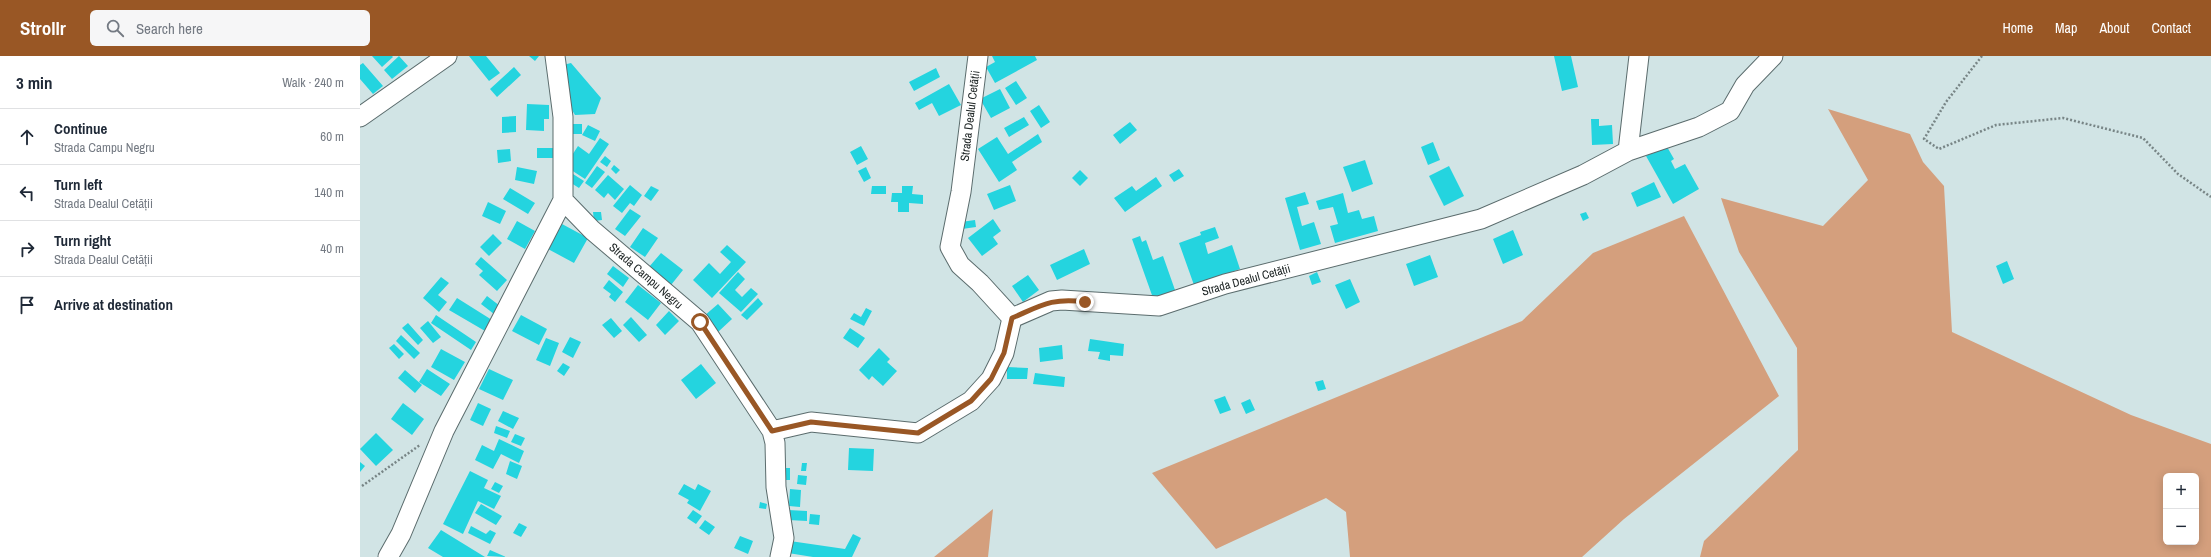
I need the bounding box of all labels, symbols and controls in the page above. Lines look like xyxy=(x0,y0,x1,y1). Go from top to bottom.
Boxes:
search box xyxy=(90,10,370,46)
text: Strollr xyxy=(20,15,66,41)
icon: search xyxy=(104,17,126,39)
text: Search here xyxy=(136,18,203,39)
text: Home xyxy=(2002,19,2033,37)
text: Map xyxy=(2055,19,2077,37)
text: About xyxy=(2099,19,2129,37)
text: Contact xyxy=(2151,19,2191,37)
street label: Strada Dealul Cetății xyxy=(956,70,984,162)
text: 3 min xyxy=(16,71,52,94)
text: Walk · 240 m xyxy=(282,74,344,91)
text: Continue xyxy=(54,118,107,139)
icon: ahead xyxy=(16,126,38,148)
text: 60 m xyxy=(320,128,344,145)
text: Strada Campu Negru xyxy=(54,139,155,156)
text: Turn left xyxy=(54,174,102,195)
icon: left xyxy=(16,182,38,204)
text: 140 m xyxy=(314,184,344,201)
text: Strada Dealul Cetății xyxy=(54,195,153,212)
text: Turn right xyxy=(54,230,111,251)
icon: right xyxy=(16,238,38,260)
street label: Strada Campu Negru xyxy=(606,239,686,313)
text: 40 m xyxy=(320,240,344,257)
text: Strada Dealul Cetății xyxy=(54,251,153,268)
street label: Strada Dealul Cetății xyxy=(1200,260,1292,300)
route end xyxy=(1076,293,1094,311)
icon: arrive xyxy=(16,294,38,316)
text: Arrive at destination xyxy=(54,294,173,315)
route start xyxy=(691,313,709,331)
map controls xyxy=(2163,473,2199,545)
button: + xyxy=(2163,473,2199,509)
button: − xyxy=(2163,509,2199,545)

